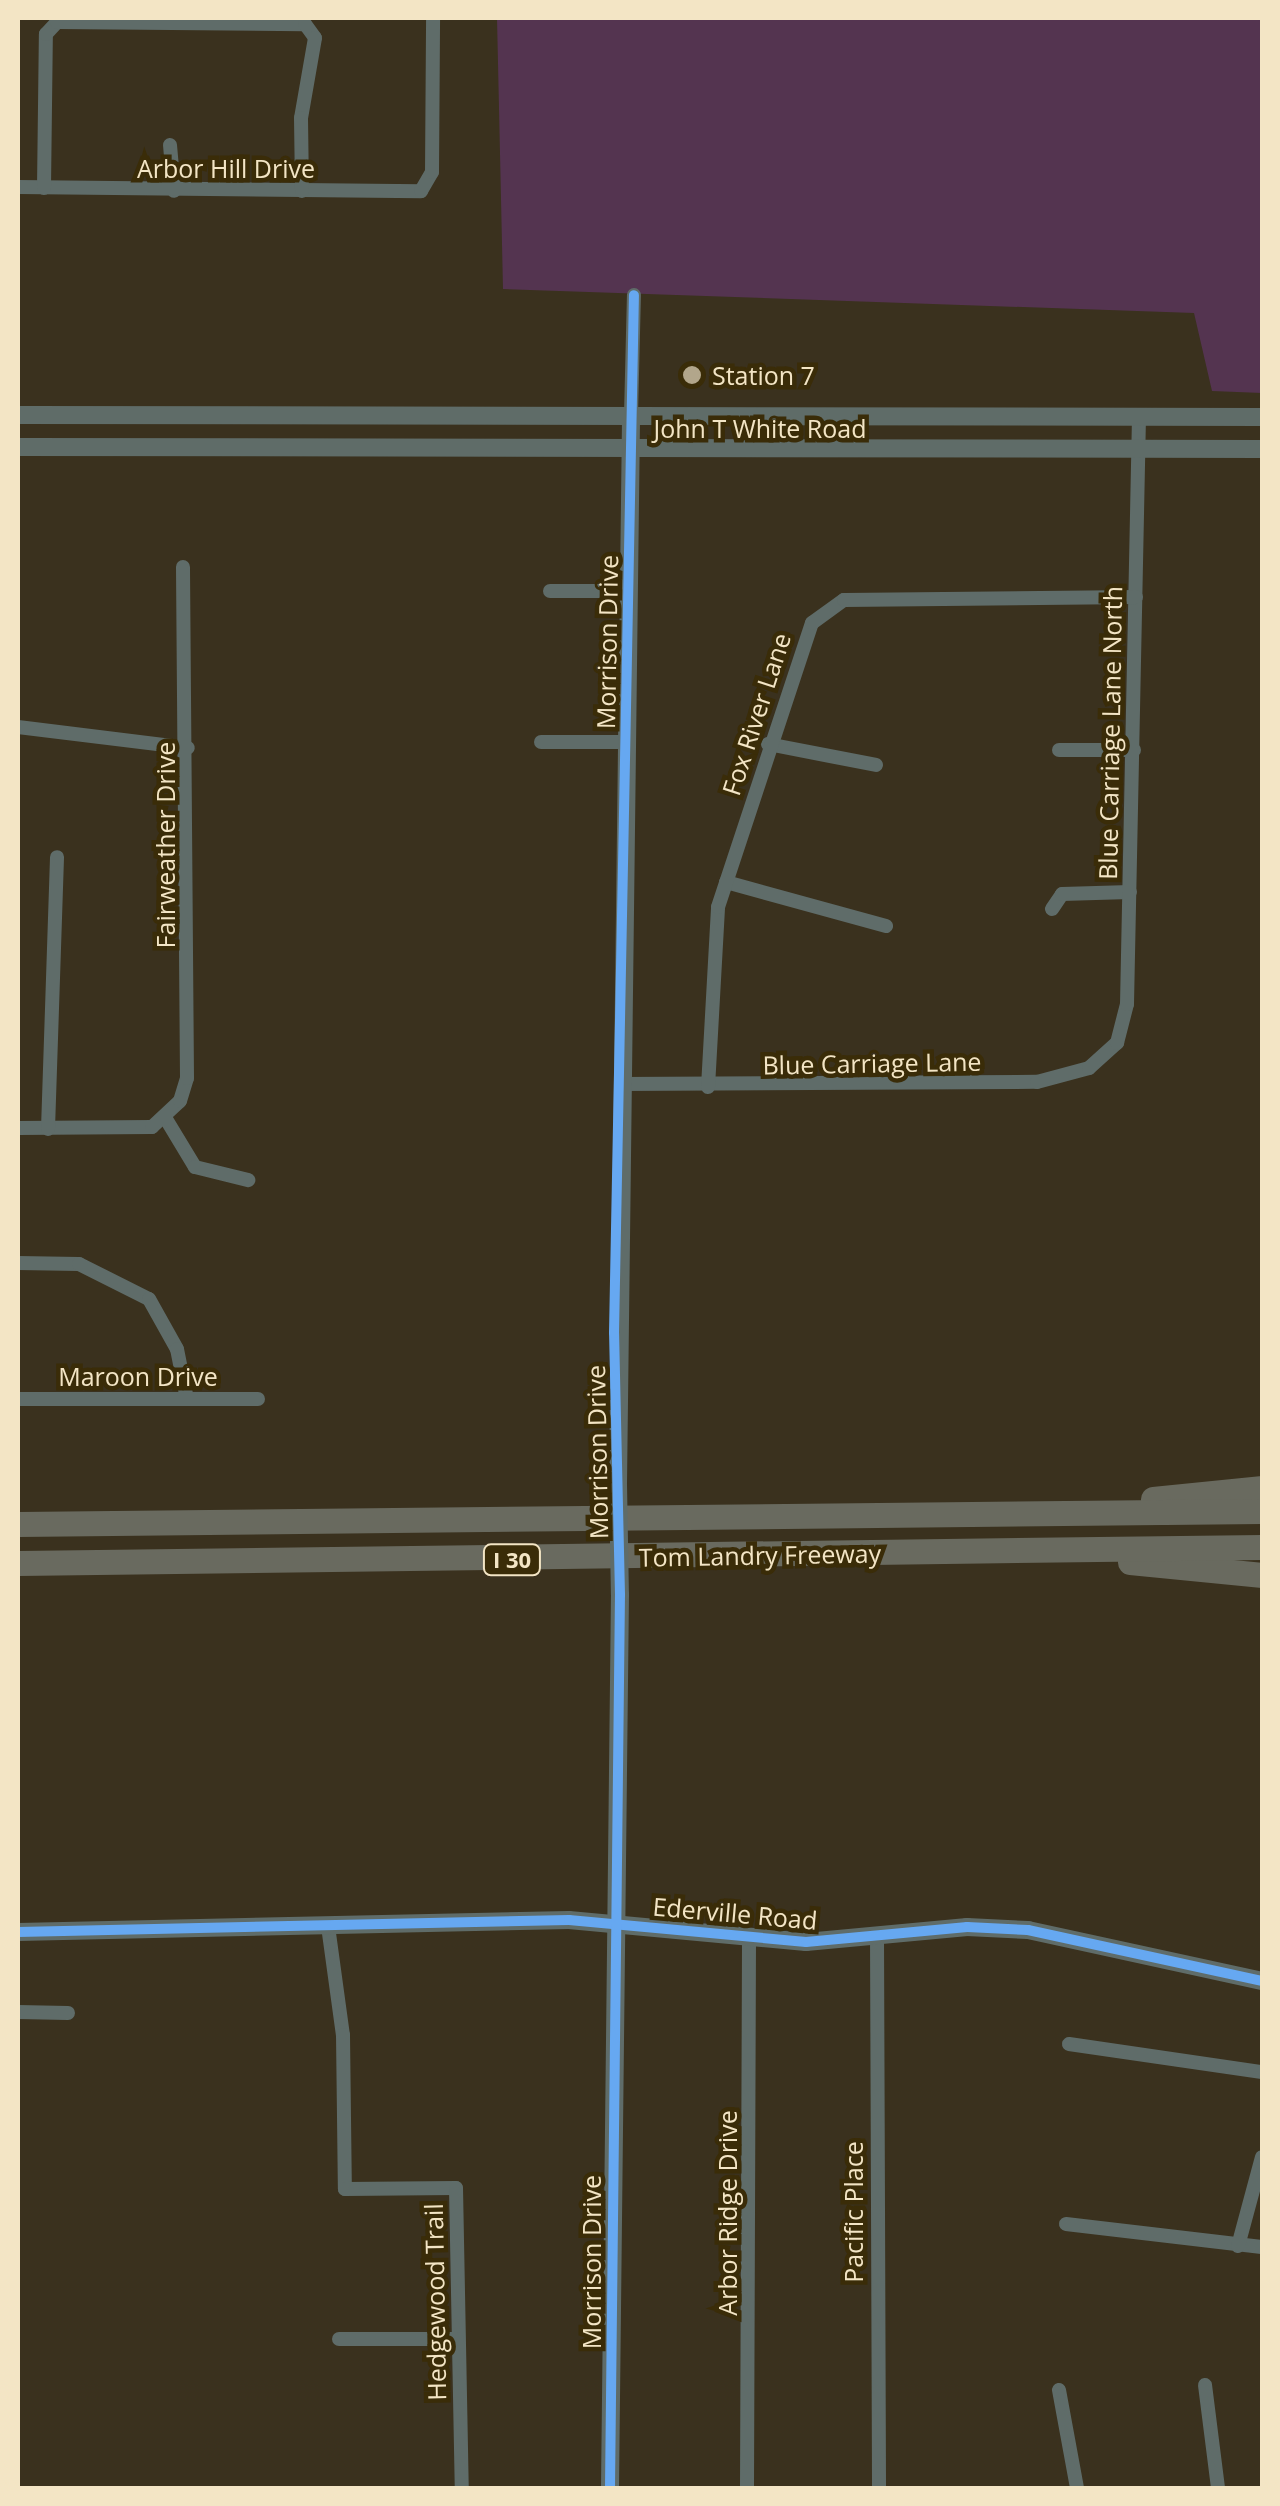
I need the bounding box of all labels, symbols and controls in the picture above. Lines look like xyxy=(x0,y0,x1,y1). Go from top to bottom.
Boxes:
street label: Arbor Hill Drive xyxy=(137,153,315,183)
place label: Station 7 xyxy=(712,360,815,390)
marker: Station 7 xyxy=(681,364,703,386)
street label: John T White Road xyxy=(653,413,867,443)
street label: Morrison Drive xyxy=(590,555,624,729)
street label: Blue Carriage Lane North xyxy=(1092,586,1128,880)
street label: Fox River Lane xyxy=(716,629,796,799)
street label: Fairweather Drive xyxy=(150,742,180,948)
street label: Blue Carriage Lane xyxy=(762,1046,982,1080)
street label: Maroon Drive xyxy=(58,1361,218,1391)
street label: Morrison Drive xyxy=(580,1365,614,1539)
street label: Tom Landry Freeway xyxy=(639,1538,881,1572)
road number: I 30 xyxy=(482,1543,542,1577)
street label: Ederville Road xyxy=(651,1891,819,1935)
street label: Arbor Ridge Drive xyxy=(712,2110,742,2316)
street label: Pacific Place xyxy=(838,2141,868,2283)
street label: Morrison Drive xyxy=(576,2175,606,2349)
street label: Hedgewood Trail xyxy=(418,2203,452,2401)

